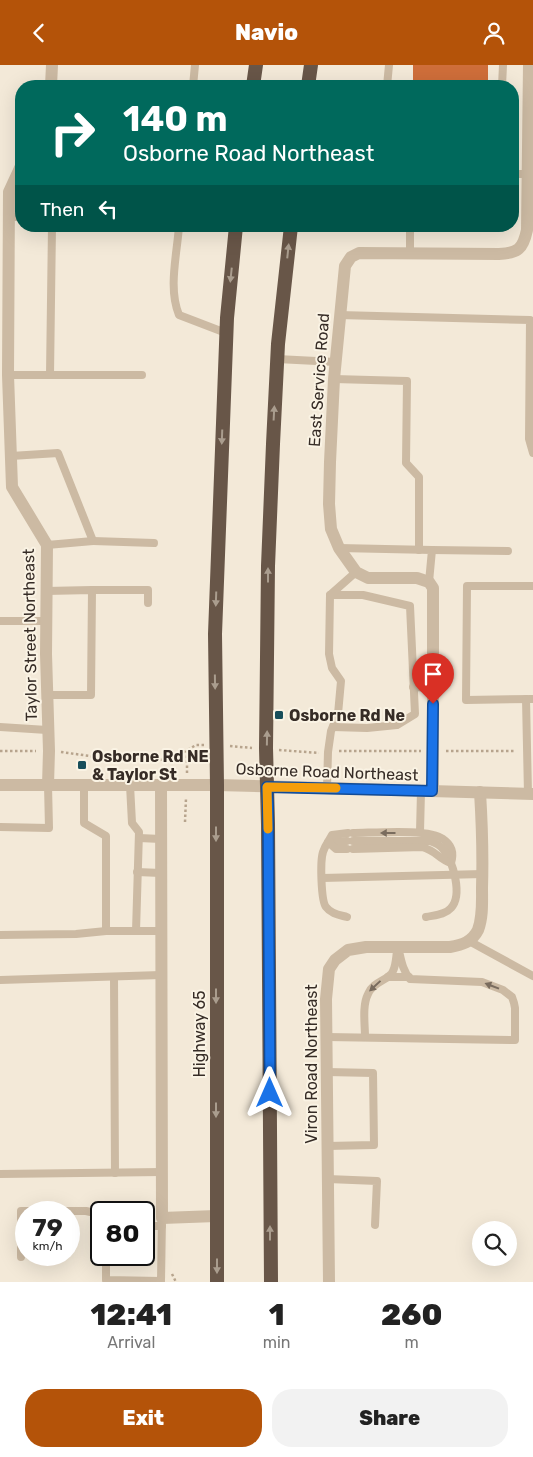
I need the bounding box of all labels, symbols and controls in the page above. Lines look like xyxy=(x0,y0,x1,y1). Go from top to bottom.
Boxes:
icon: back xyxy=(25,19,53,47)
text: Navio xyxy=(235,19,298,46)
icon: person xyxy=(480,19,508,47)
text: 140 m xyxy=(123,98,228,140)
icon: right xyxy=(40,100,105,165)
text: Osborne Road Northeast xyxy=(123,140,374,167)
icon: left xyxy=(94,195,122,223)
text: Then xyxy=(40,198,84,221)
one-way arrow xyxy=(285,243,293,259)
one-way arrow xyxy=(227,267,235,283)
street label: East Service Road xyxy=(305,312,333,448)
one-way arrow xyxy=(271,405,279,421)
one-way arrow xyxy=(218,429,226,445)
street label: Taylor Street Northeast xyxy=(19,548,41,722)
one-way arrow xyxy=(264,567,272,583)
one-way arrow xyxy=(212,592,220,608)
pin xyxy=(412,653,454,704)
icon: arrive xyxy=(419,660,447,688)
one-way arrow xyxy=(211,675,219,691)
place label: Osborne Rd Ne xyxy=(289,706,405,725)
marker: Osborne Rd Ne xyxy=(273,709,285,721)
one-way arrow xyxy=(263,730,271,746)
place label: Osborne Rd NE & Taylor St xyxy=(92,747,209,784)
marker: Osborne Rd NE & Taylor St xyxy=(76,759,88,771)
street label: Osborne Road Northeast xyxy=(235,759,419,785)
one-way arrow xyxy=(212,826,220,842)
one-way arrow xyxy=(380,829,396,837)
one-way arrow xyxy=(369,980,381,992)
one-way arrow xyxy=(484,982,499,990)
street label: Viron Road Northeast xyxy=(302,984,321,1144)
one-way arrow xyxy=(212,989,220,1005)
street label: Highway 65 xyxy=(190,990,209,1078)
position arrow xyxy=(243,1066,295,1118)
one-way arrow xyxy=(212,1102,220,1118)
speed limit sign: 80 xyxy=(90,1201,155,1266)
text: 79 xyxy=(32,1213,63,1242)
map controls xyxy=(472,1221,517,1266)
button: search xyxy=(472,1221,517,1266)
one-way arrow xyxy=(266,1225,274,1241)
text: km/h xyxy=(33,1239,62,1253)
one-way arrow xyxy=(213,1259,221,1275)
text: 12:41 xyxy=(91,1297,172,1333)
text: 1 xyxy=(269,1297,284,1333)
text: 260 xyxy=(381,1297,442,1333)
text: Arrival xyxy=(107,1333,155,1352)
text: min xyxy=(263,1333,290,1352)
text: m xyxy=(405,1333,419,1352)
button: Exit xyxy=(25,1389,262,1447)
button: Share xyxy=(272,1389,508,1447)

